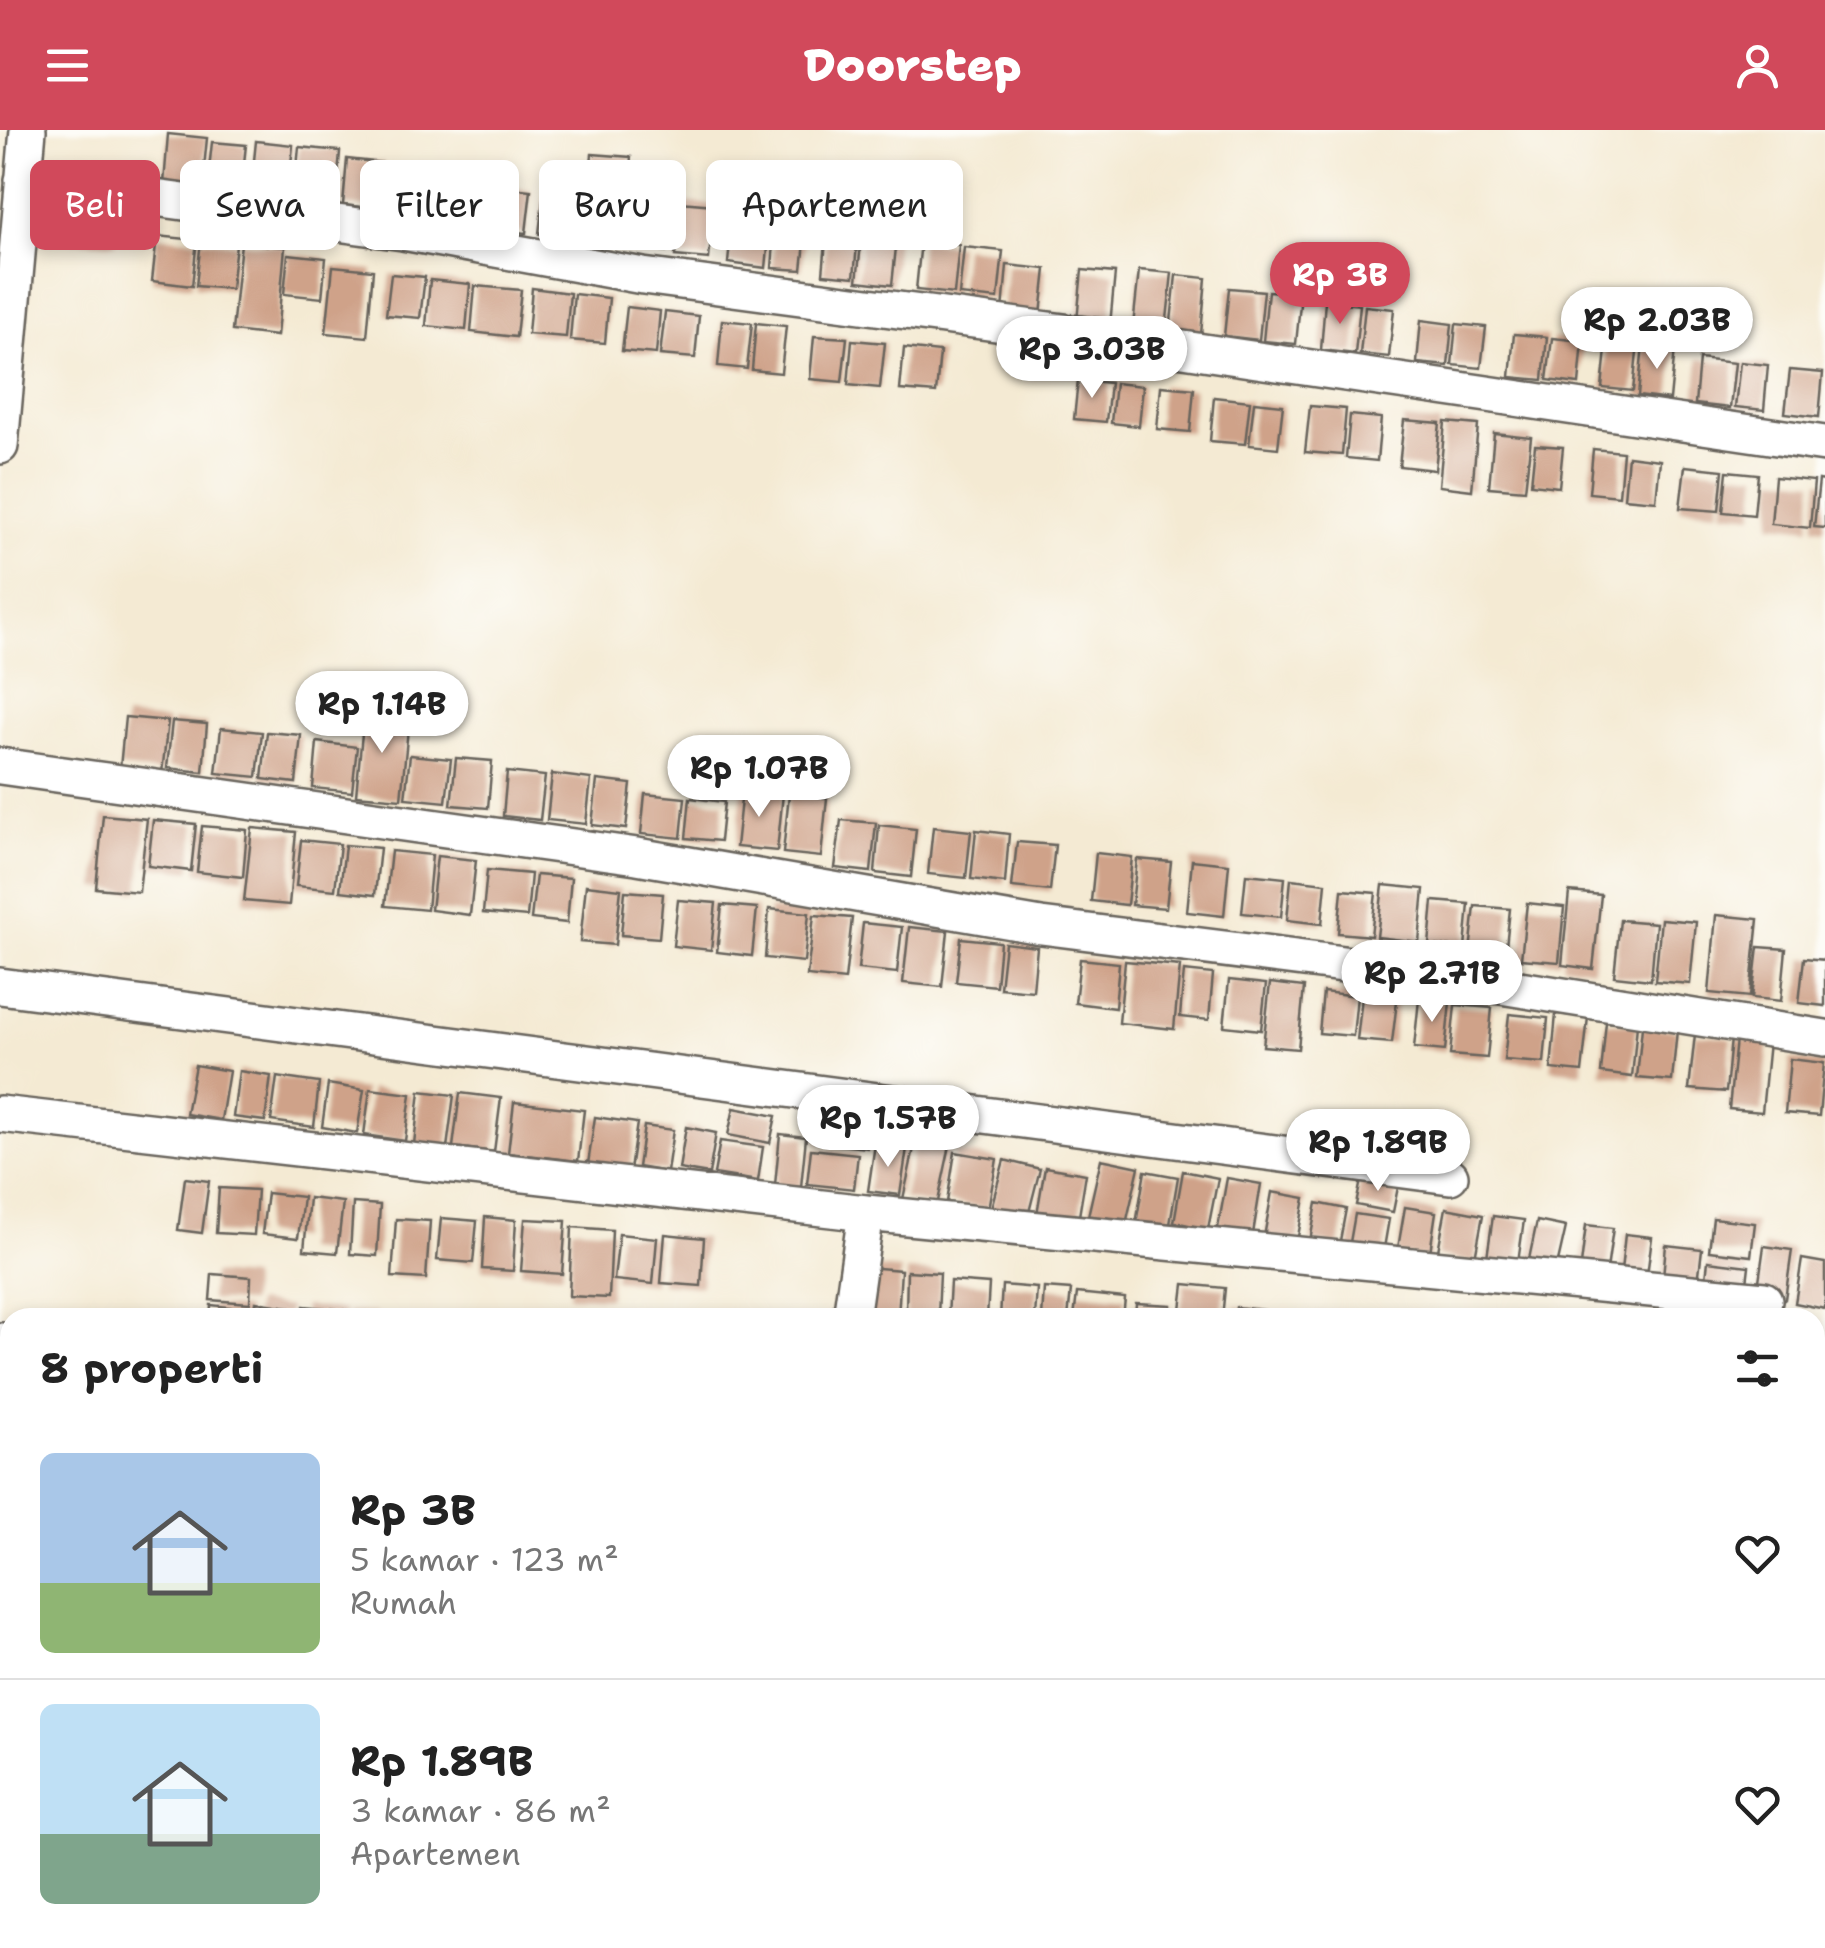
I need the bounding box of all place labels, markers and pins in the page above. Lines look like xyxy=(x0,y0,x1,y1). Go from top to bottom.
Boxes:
pin: Rp 3B xyxy=(1270,242,1410,327)
pin: Rp 2.03B xyxy=(1554,287,1760,372)
pin: Rp 3.03B xyxy=(989,316,1195,401)
pin: Rp 1.14B xyxy=(279,671,485,756)
pin: Rp 1.07B xyxy=(656,735,862,820)
pin: Rp 2.71B xyxy=(1329,940,1535,1025)
pin: Rp 1.57B xyxy=(785,1085,991,1170)
pin: Rp 1.89B xyxy=(1275,1109,1481,1194)

